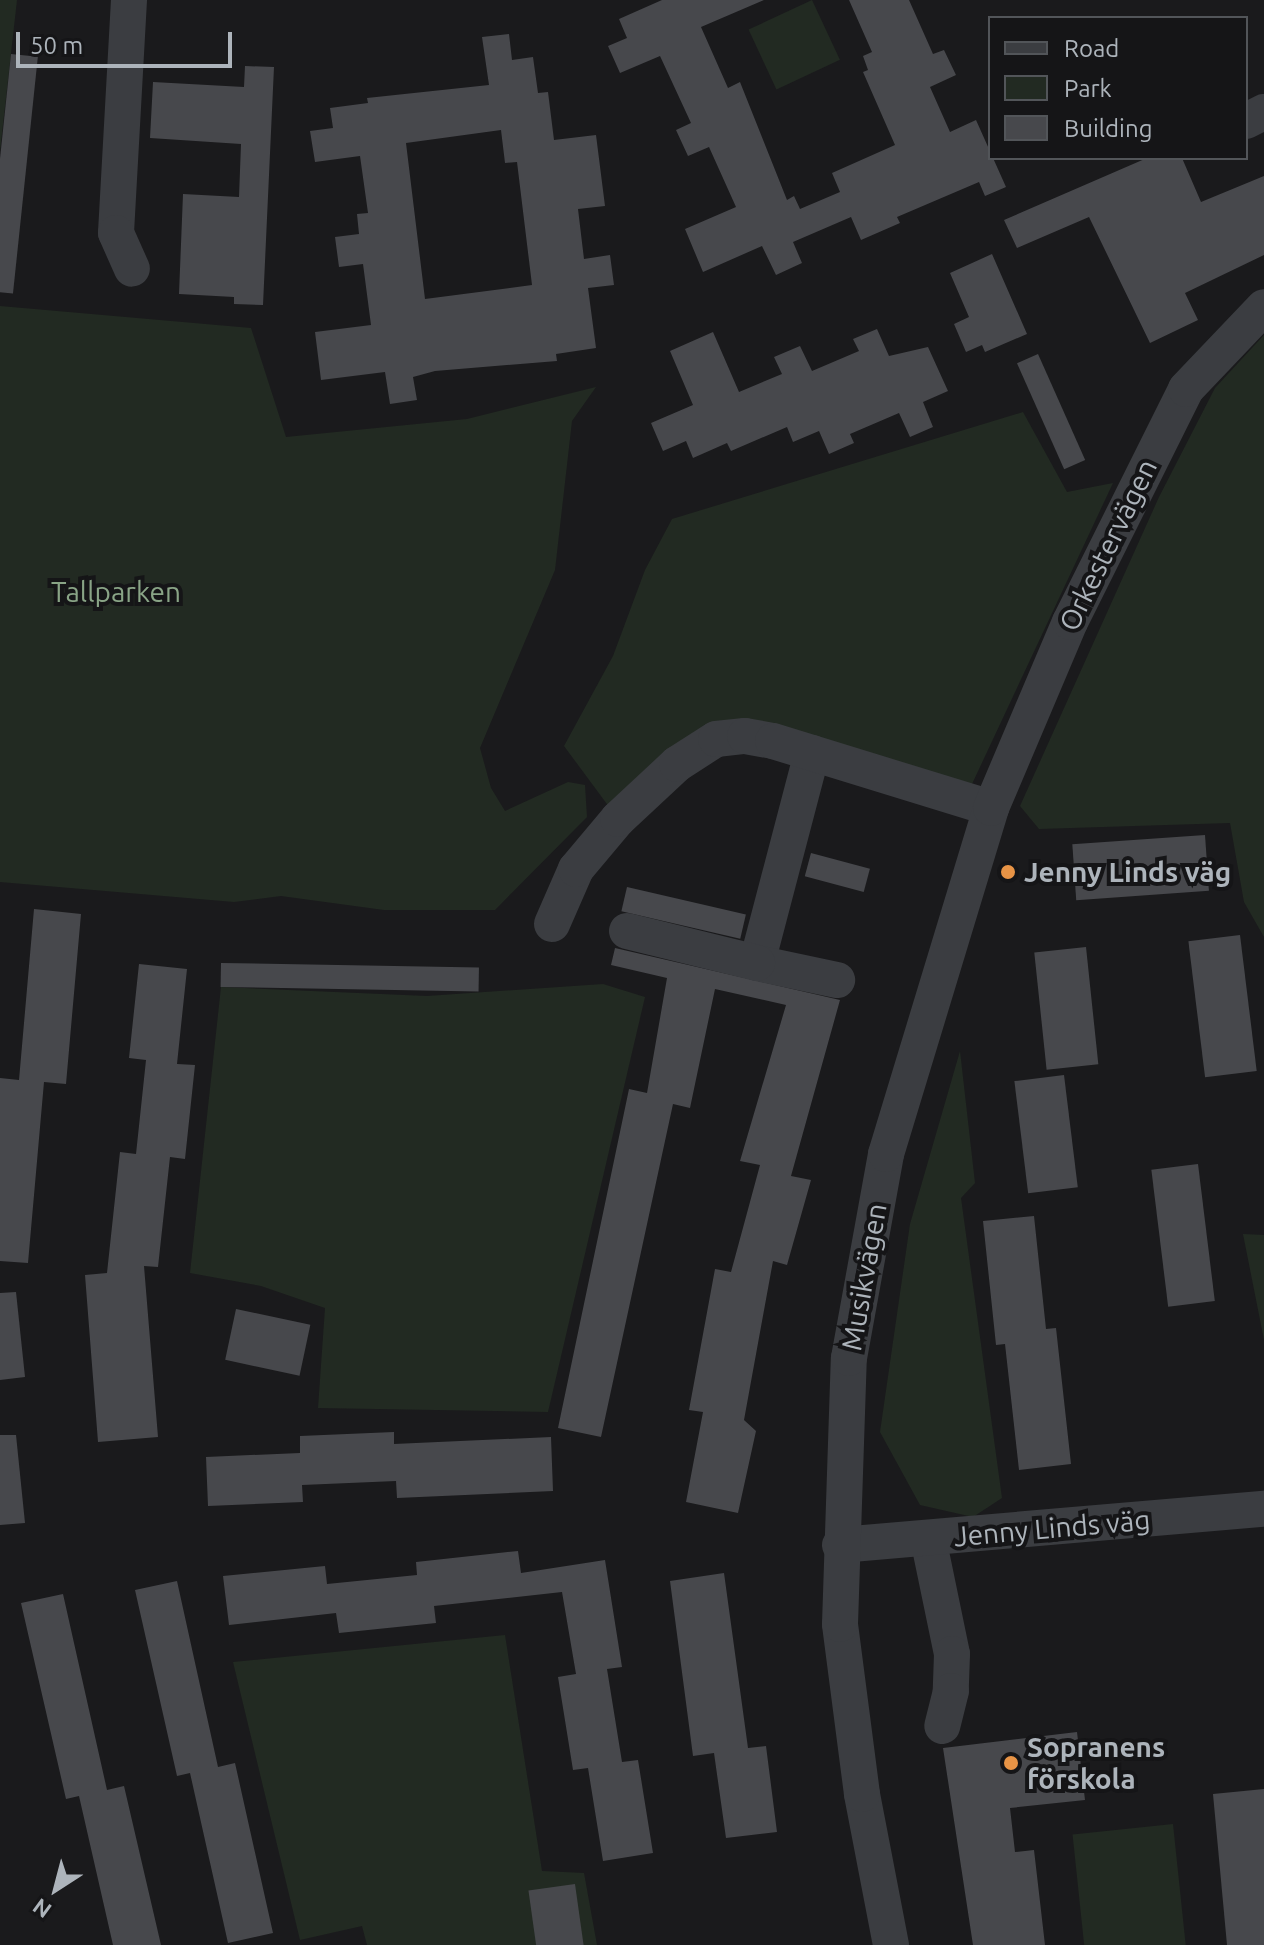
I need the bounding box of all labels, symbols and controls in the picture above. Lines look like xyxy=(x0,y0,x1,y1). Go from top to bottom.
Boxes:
scale bar xyxy=(20,16,236,66)
legend xyxy=(988,16,1248,160)
text: 50 m xyxy=(30,32,83,59)
text: Road xyxy=(1064,35,1119,62)
text: Park xyxy=(1064,75,1112,102)
text: Building xyxy=(1064,115,1152,142)
street label: Orkestervägen xyxy=(1052,454,1164,636)
park label: Tallparken xyxy=(51,575,181,609)
place label: Jenny Linds väg xyxy=(1024,855,1231,889)
marker: Jenny Linds väg xyxy=(999,863,1017,881)
street label: Musikvägen xyxy=(835,1201,893,1353)
street label: Jenny Linds väg xyxy=(952,1503,1152,1553)
place label: Sopranens förskola xyxy=(1027,1730,1165,1796)
marker: Sopranens förskola xyxy=(1002,1754,1020,1772)
north arrow xyxy=(16,1849,96,1929)
text: N xyxy=(28,1894,56,1924)

